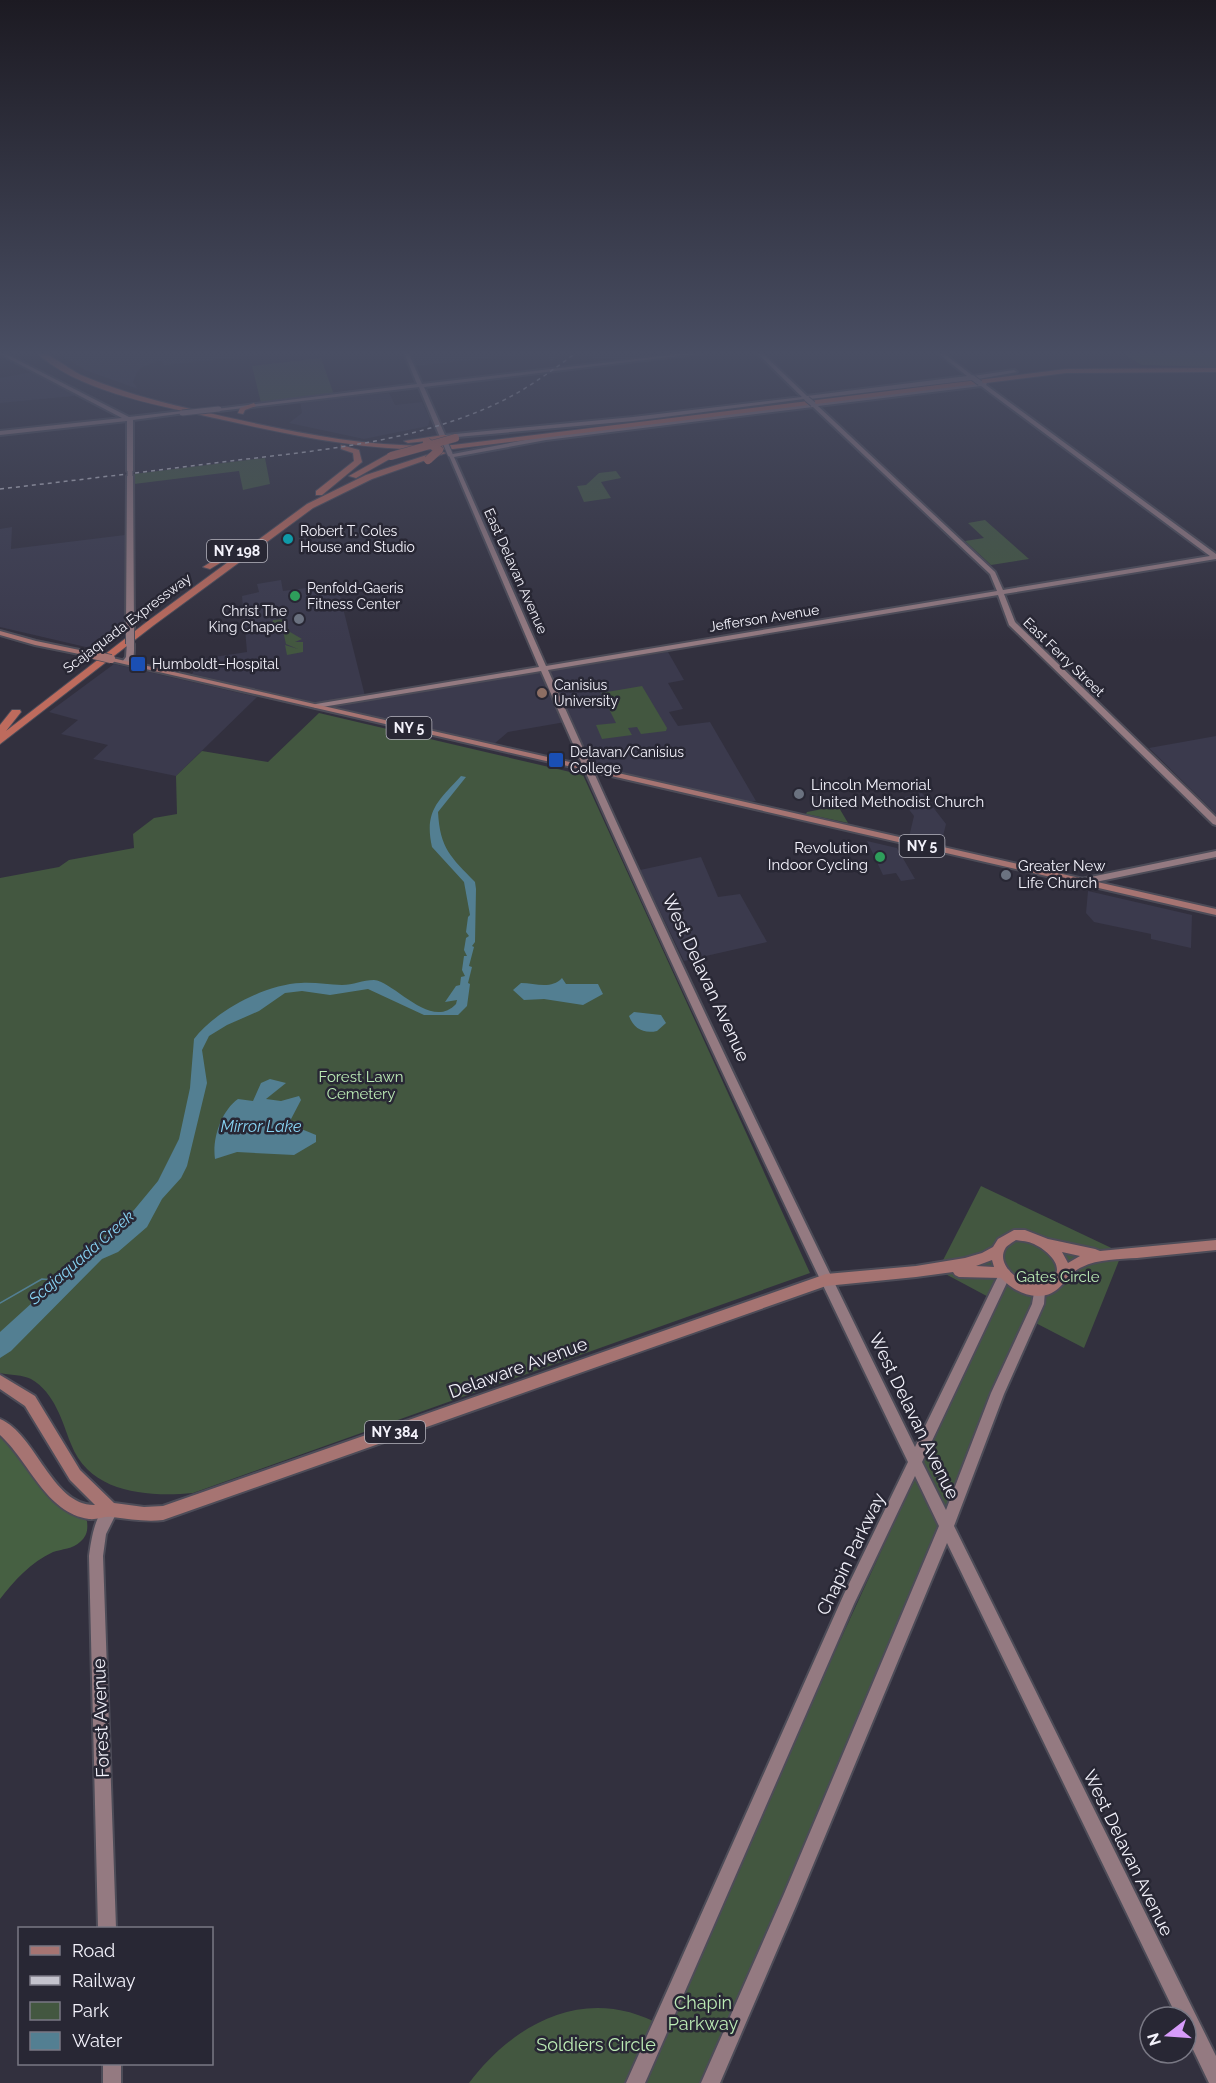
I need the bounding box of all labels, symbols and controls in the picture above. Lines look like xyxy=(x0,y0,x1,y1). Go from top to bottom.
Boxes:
street label: East Delavan Avenue xyxy=(481,506,551,636)
place label: Robert T. Coles House and Studio xyxy=(300,523,415,555)
marker: Robert T. Coles House and Studio xyxy=(281,532,295,546)
road number: NY 198 xyxy=(207,540,267,562)
street label: Scajaquada Expressway xyxy=(60,569,194,676)
place label: Penfold-Gaeris Fitness Center xyxy=(307,580,404,612)
marker: Penfold-Gaeris Fitness Center xyxy=(288,589,302,603)
street label: Jefferson Avenue xyxy=(708,601,820,635)
place label: Christ The King Chapel xyxy=(209,603,287,635)
marker: Christ The King Chapel xyxy=(292,612,306,626)
street label: East Ferry Street xyxy=(1020,614,1108,700)
marker: Humboldt–Hospital xyxy=(129,655,147,673)
place label: Humboldt–Hospital xyxy=(152,656,279,672)
place label: Canisius University xyxy=(554,677,619,709)
marker: Canisius University xyxy=(535,686,549,700)
road number: NY 5 xyxy=(386,717,432,739)
place label: Delavan/Canisius College xyxy=(570,744,684,776)
marker: Delavan/Canisius College xyxy=(547,751,565,769)
place label: Lincoln Memorial United Methodist Church xyxy=(811,776,984,811)
marker: Lincoln Memorial United Methodist Church xyxy=(792,787,806,801)
road number: NY 5 xyxy=(900,835,944,857)
place label: Revolution Indoor Cycling xyxy=(768,839,868,874)
marker: Revolution Indoor Cycling xyxy=(873,850,887,864)
place label: Greater New Life Church xyxy=(1018,857,1105,892)
marker: Greater New Life Church xyxy=(999,868,1013,882)
street label: West Delavan Avenue xyxy=(658,891,755,1065)
park label: Forest Lawn Cemetery xyxy=(319,1068,403,1103)
water label: Mirror Lake xyxy=(220,1117,302,1136)
water label: Scajaquada Creek xyxy=(24,1206,138,1309)
park label: Gates Circle xyxy=(1016,1268,1100,1286)
street label: West Delavan Avenue xyxy=(865,1329,964,1503)
street label: Delaware Avenue xyxy=(446,1333,590,1402)
road number: NY 384 xyxy=(365,1421,425,1443)
street label: Chapin Parkway xyxy=(812,1489,889,1618)
street label: Forest Avenue xyxy=(88,1658,113,1778)
street label: West Delavan Avenue xyxy=(1079,1766,1178,1940)
legend xyxy=(18,1927,213,2065)
text: Road xyxy=(72,1940,115,1961)
text: Railway xyxy=(72,1970,136,1991)
park label: Chapin Parkway xyxy=(668,1992,738,2034)
text: Park xyxy=(72,2000,109,2021)
north arrow xyxy=(1138,2005,1198,2065)
text: Water xyxy=(72,2030,123,2051)
text: N xyxy=(1143,2031,1165,2048)
park label: Soldiers Circle xyxy=(536,2034,656,2055)

